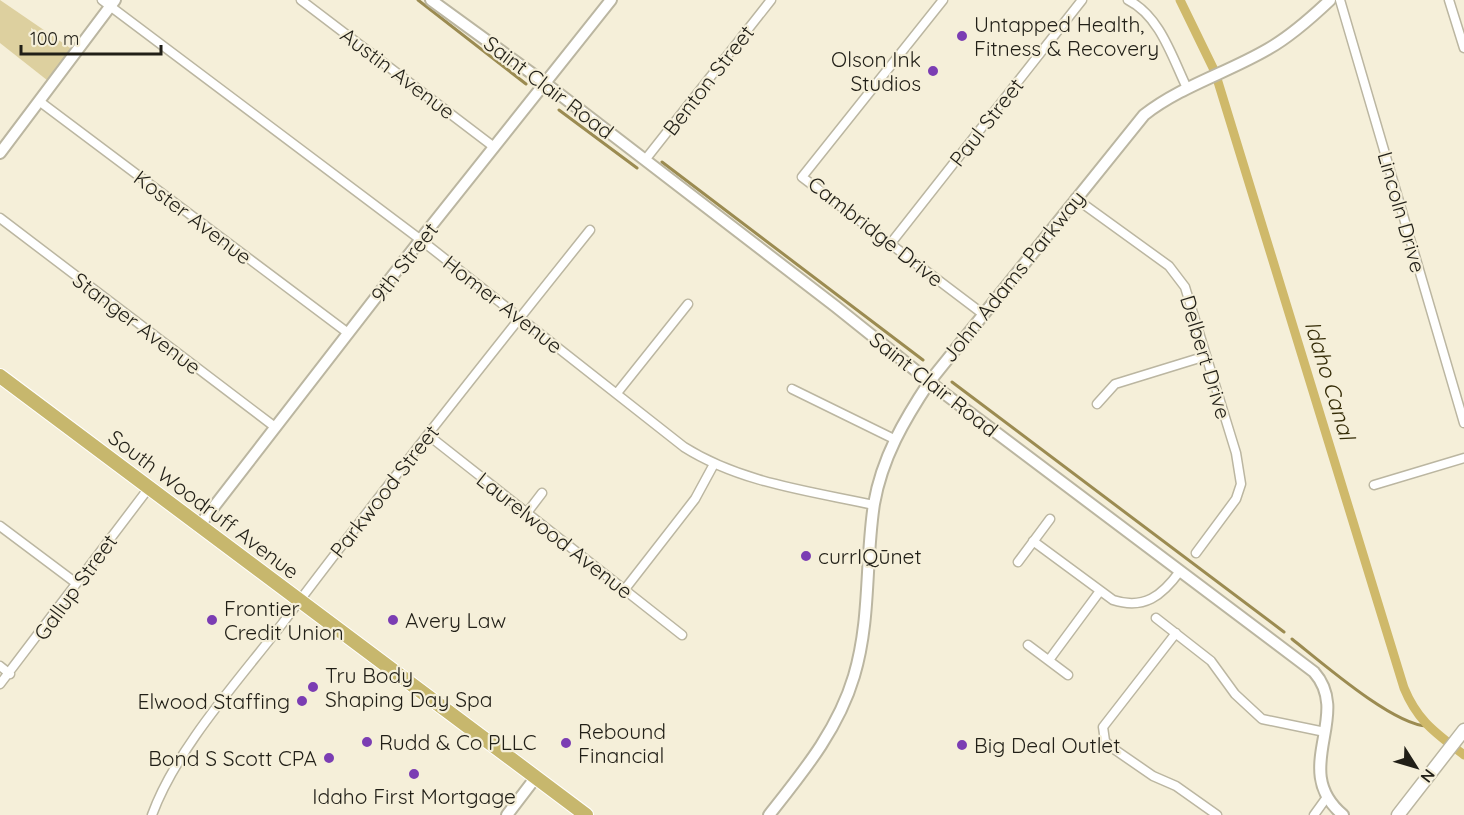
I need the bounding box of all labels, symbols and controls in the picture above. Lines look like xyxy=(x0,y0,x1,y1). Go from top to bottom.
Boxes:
place label: Untapped Health, Fitness & Recovery xyxy=(974,11,1159,61)
scale bar xyxy=(21,18,160,56)
street label: Benton Street xyxy=(657,20,759,140)
street label: Austin Avenue xyxy=(336,22,460,124)
text: 100 m xyxy=(30,27,79,50)
marker: Untapped Health, Fitness & Recovery xyxy=(955,29,969,43)
street label: Saint Clair Road xyxy=(479,30,619,144)
place label: Olson Ink Studios xyxy=(831,46,921,96)
marker: Olson Ink Studios xyxy=(926,64,940,78)
street label: Paul Street xyxy=(943,73,1029,171)
street label: Lincoln Drive xyxy=(1372,149,1432,275)
street label: Koster Avenue xyxy=(129,164,257,270)
street label: Cambridge Drive xyxy=(803,170,949,292)
street label: John Adams Parkway xyxy=(936,185,1090,367)
street label: 9th Street xyxy=(365,217,443,307)
street label: Homer Avenue xyxy=(438,249,568,359)
street label: Stanger Avenue xyxy=(68,266,206,380)
street label: Delbert Drive xyxy=(1175,292,1237,422)
water label: Idaho Canal xyxy=(1299,317,1362,446)
street label: Saint Clair Road xyxy=(865,326,1003,442)
street label: Parkwood Street xyxy=(324,419,444,563)
street label: South Woodruff Avenue xyxy=(104,424,304,584)
street label: Laurelwood Avenue xyxy=(472,466,638,604)
street label: Gallup Street xyxy=(28,529,122,645)
place label: currIQūnet xyxy=(818,543,922,569)
marker: currIQūnet xyxy=(799,549,813,563)
place label: Frontier Credit Union xyxy=(224,595,344,645)
place label: Avery Law xyxy=(405,607,506,633)
marker: Frontier Credit Union xyxy=(205,613,219,627)
marker: Avery Law xyxy=(386,613,400,627)
place label: Tru Body Shaping Day Spa xyxy=(325,662,492,712)
marker: Tru Body Shaping Day Spa xyxy=(306,680,320,694)
place label: Elwood Staffing xyxy=(137,688,290,714)
marker: Elwood Staffing xyxy=(295,694,309,708)
place label: Rebound Financial xyxy=(578,718,666,768)
place label: Rudd & Co PLLC xyxy=(379,729,537,755)
place label: Big Deal Outlet xyxy=(974,732,1120,758)
marker: Rudd & Co PLLC xyxy=(360,735,374,749)
marker: Rebound Financial xyxy=(559,736,573,750)
north arrow xyxy=(1386,737,1446,797)
marker: Big Deal Outlet xyxy=(955,738,969,752)
place label: Bond S Scott CPA xyxy=(148,745,317,771)
marker: Bond S Scott CPA xyxy=(322,751,336,765)
text: N xyxy=(1416,765,1440,787)
marker: Idaho First Mortgage xyxy=(407,767,421,781)
place label: Idaho First Mortgage xyxy=(312,783,516,809)

